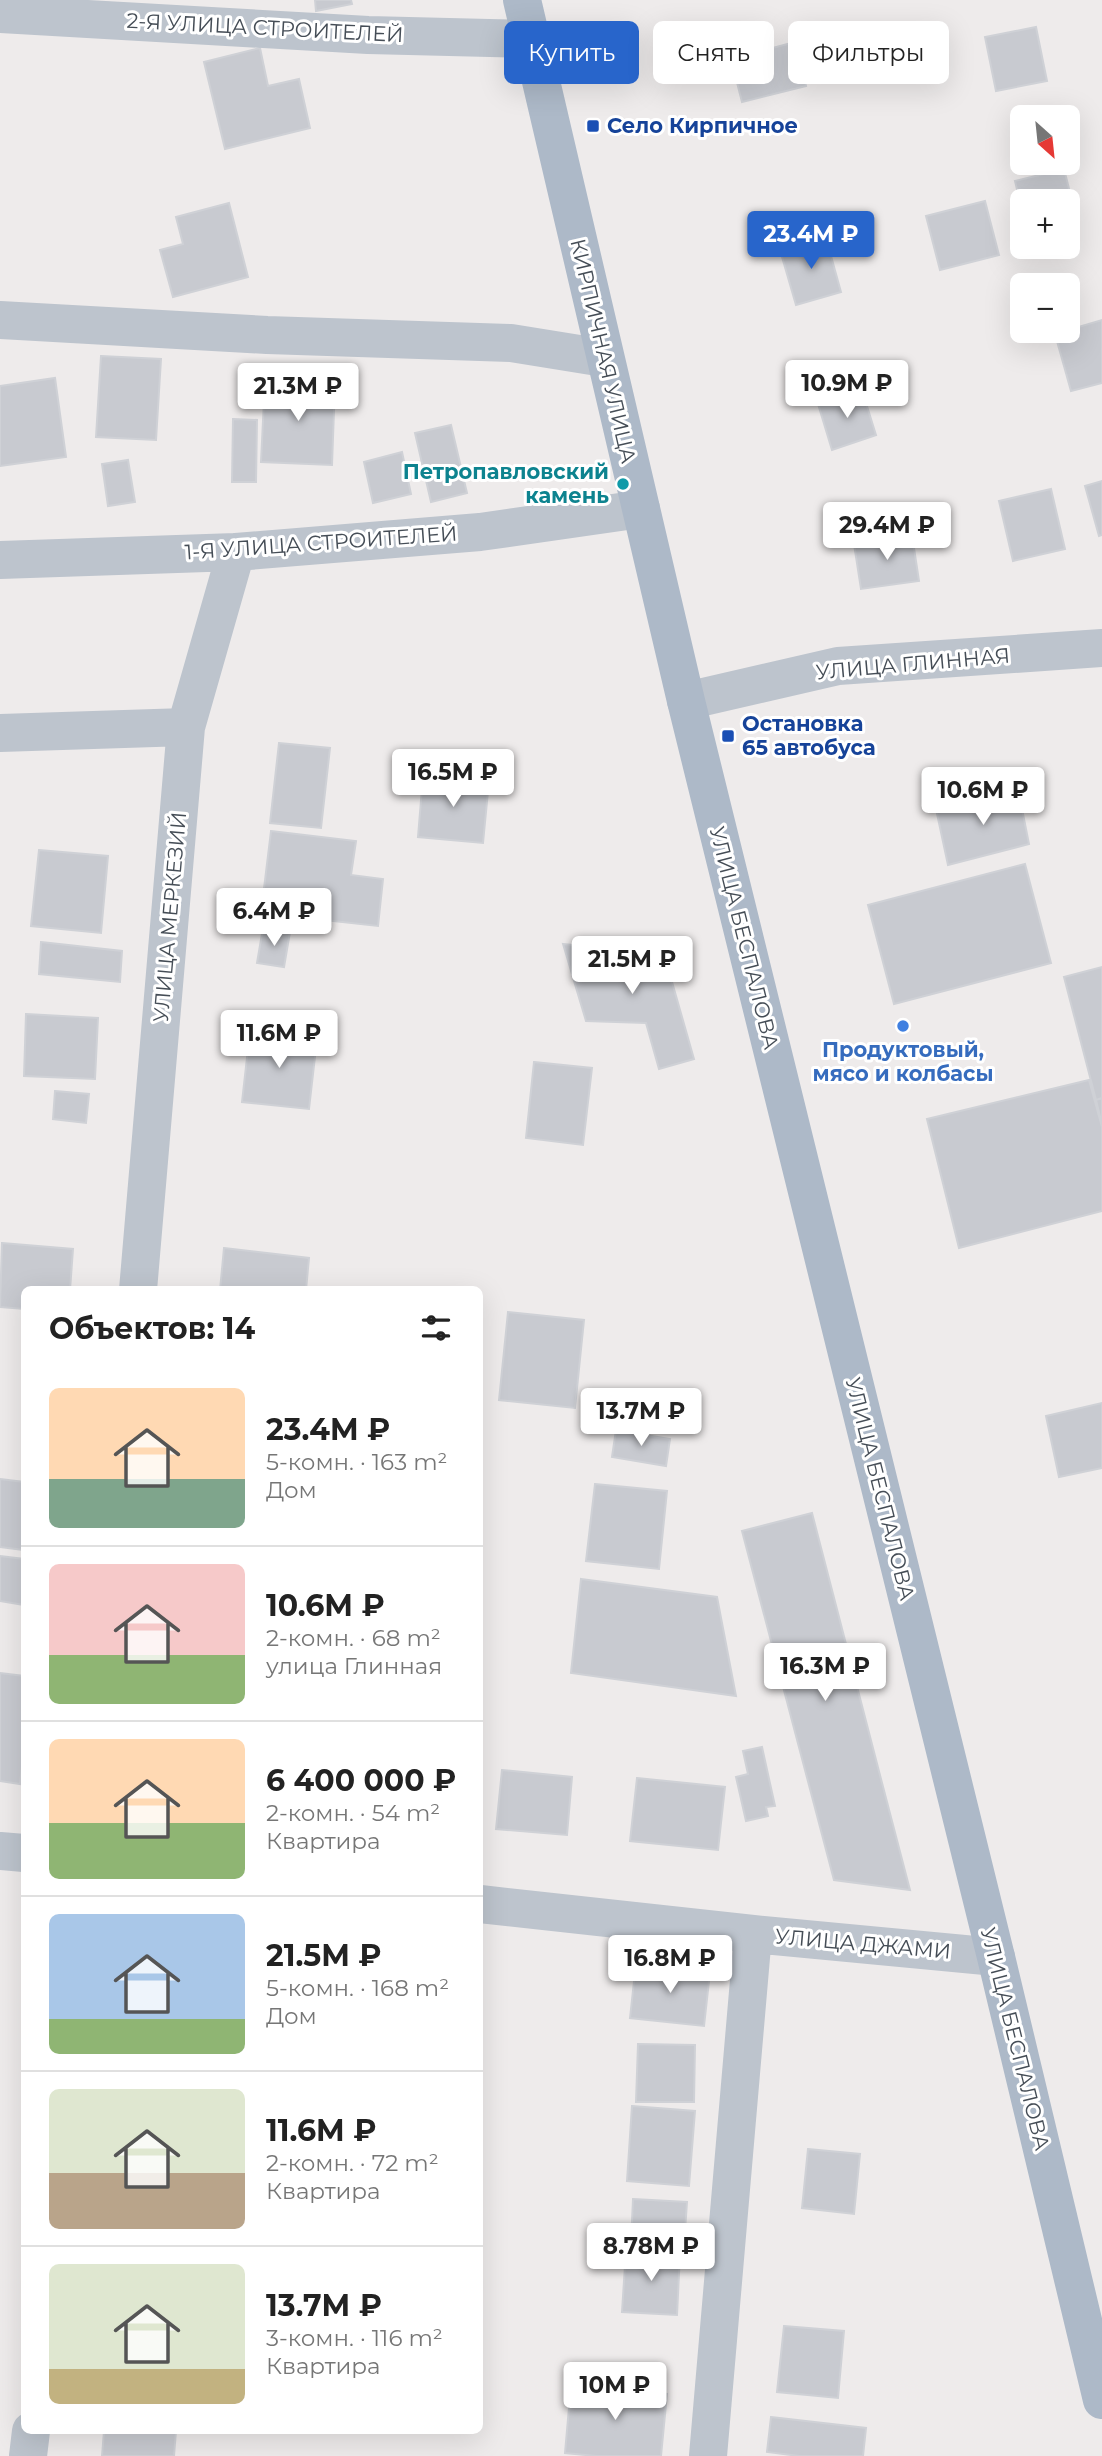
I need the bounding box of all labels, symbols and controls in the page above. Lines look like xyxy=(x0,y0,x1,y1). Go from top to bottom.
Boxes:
street label: 2-Я УЛИЦА СТРОИТЕЛЕЙ xyxy=(126,8,404,47)
chip: Купить xyxy=(504,21,639,84)
chip: Снять xyxy=(653,21,774,84)
chip: Фильтры xyxy=(788,21,949,84)
north arrow xyxy=(1010,105,1080,175)
map controls xyxy=(1010,105,1080,343)
place label: Село Кирпичное xyxy=(607,113,798,138)
marker: Село Кирпичное xyxy=(585,118,601,134)
button: + xyxy=(1010,189,1080,259)
pin: 23.4M ₽ xyxy=(746,212,876,271)
text: 23.4M ₽ xyxy=(763,220,859,248)
street label: КИРПИЧНАЯ УЛИЦА xyxy=(565,236,642,466)
button: − xyxy=(1010,273,1080,343)
pin: 10.9M ₽ xyxy=(782,360,912,420)
pin: 21.3M ₽ xyxy=(233,364,363,423)
text: 10.9M ₽ xyxy=(801,369,893,397)
text: 21.3M ₽ xyxy=(254,372,342,400)
place label: Петропавловский камень xyxy=(403,459,609,508)
marker: Петропавловский камень xyxy=(615,476,631,492)
pin: 29.4M ₽ xyxy=(822,503,952,562)
text: 29.4M ₽ xyxy=(839,511,935,539)
street label: 1-Я УЛИЦА СТРОИТЕЛЕЙ xyxy=(184,521,458,564)
street label: УЛИЦА ГЛИННАЯ xyxy=(815,643,1011,684)
place label: Остановка 65 автобуса xyxy=(742,711,876,760)
marker: Остановка 65 автобуса xyxy=(720,728,736,744)
pin: 16.5M ₽ xyxy=(388,750,518,809)
text: 16.5M ₽ xyxy=(408,758,498,786)
pin: 10.6M ₽ xyxy=(918,768,1048,827)
text: 10.6M ₽ xyxy=(937,776,1029,804)
street label: УЛИЦА МЕРКЕЗИЙ xyxy=(148,811,191,1023)
street label: УЛИЦА БЕСПАЛОВА xyxy=(705,824,784,1052)
pin: 6.4M ₽ xyxy=(217,888,331,948)
text: 6.4M ₽ xyxy=(232,897,316,925)
pin: 21.5M ₽ xyxy=(567,936,697,996)
text: 21.5M ₽ xyxy=(588,945,676,973)
pin: 11.6M ₽ xyxy=(214,1010,344,1070)
marker: Продуктовый, мясо и колбасы xyxy=(895,1018,911,1034)
text: 11.6M ₽ xyxy=(237,1019,321,1047)
place label: Продуктовый, мясо и колбасы xyxy=(813,1037,993,1086)
icon: filters xyxy=(417,1309,455,1347)
text: Объектов: 14 xyxy=(49,1310,255,1347)
street label: УЛИЦА БЕСПАЛОВА xyxy=(841,1375,920,1603)
pin: 13.7M ₽ xyxy=(576,1388,706,1448)
text: 13.7M ₽ xyxy=(597,1397,685,1425)
text: 23.4M ₽ xyxy=(266,1411,390,1448)
icon: home xyxy=(105,1416,189,1500)
text: 5-комн. · 163 m² xyxy=(266,1448,447,1476)
text: Дом xyxy=(266,1476,317,1504)
text: 10.6M ₽ xyxy=(266,1587,385,1624)
icon: home xyxy=(105,1592,189,1676)
text: 2-комн. · 68 m² xyxy=(266,1624,441,1652)
pin: 16.3M ₽ xyxy=(760,1644,890,1703)
text: улица Глинная xyxy=(266,1652,442,1680)
text: 16.3M ₽ xyxy=(780,1652,870,1680)
text: 6 400 000 ₽ xyxy=(266,1762,456,1799)
icon: home xyxy=(105,1767,189,1851)
text: 2-комн. · 54 m² xyxy=(266,1799,440,1827)
text: Квартира xyxy=(266,1827,380,1855)
street label: УЛИЦА ДЖАМИ xyxy=(774,1923,952,1964)
street label: УЛИЦА БЕСПАЛОВА xyxy=(976,1925,1055,2153)
pin: 16.8M ₽ xyxy=(605,1936,735,1995)
text: 21.5M ₽ xyxy=(266,1937,382,1974)
icon: home xyxy=(105,1942,189,2026)
text: 16.8M ₽ xyxy=(624,1944,716,1972)
text: 5-комн. · 168 m² xyxy=(266,1974,449,2002)
text: Дом xyxy=(266,2002,317,2030)
text: 11.6M ₽ xyxy=(266,2112,377,2149)
icon: home xyxy=(105,2117,189,2201)
text: 2-комн. · 72 m² xyxy=(266,2149,439,2177)
text: Квартира xyxy=(266,2177,380,2205)
pin: 8.78M ₽ xyxy=(586,2224,716,2283)
text: 8.78M ₽ xyxy=(603,2232,699,2260)
text: 13.7M ₽ xyxy=(266,2287,382,2324)
icon: home xyxy=(105,2292,189,2376)
text: 3-комн. · 116 m² xyxy=(266,2324,443,2352)
text: Квартира xyxy=(266,2352,380,2380)
pin: 10M ₽ xyxy=(566,2362,664,2422)
text: 10M ₽ xyxy=(580,2371,650,2399)

